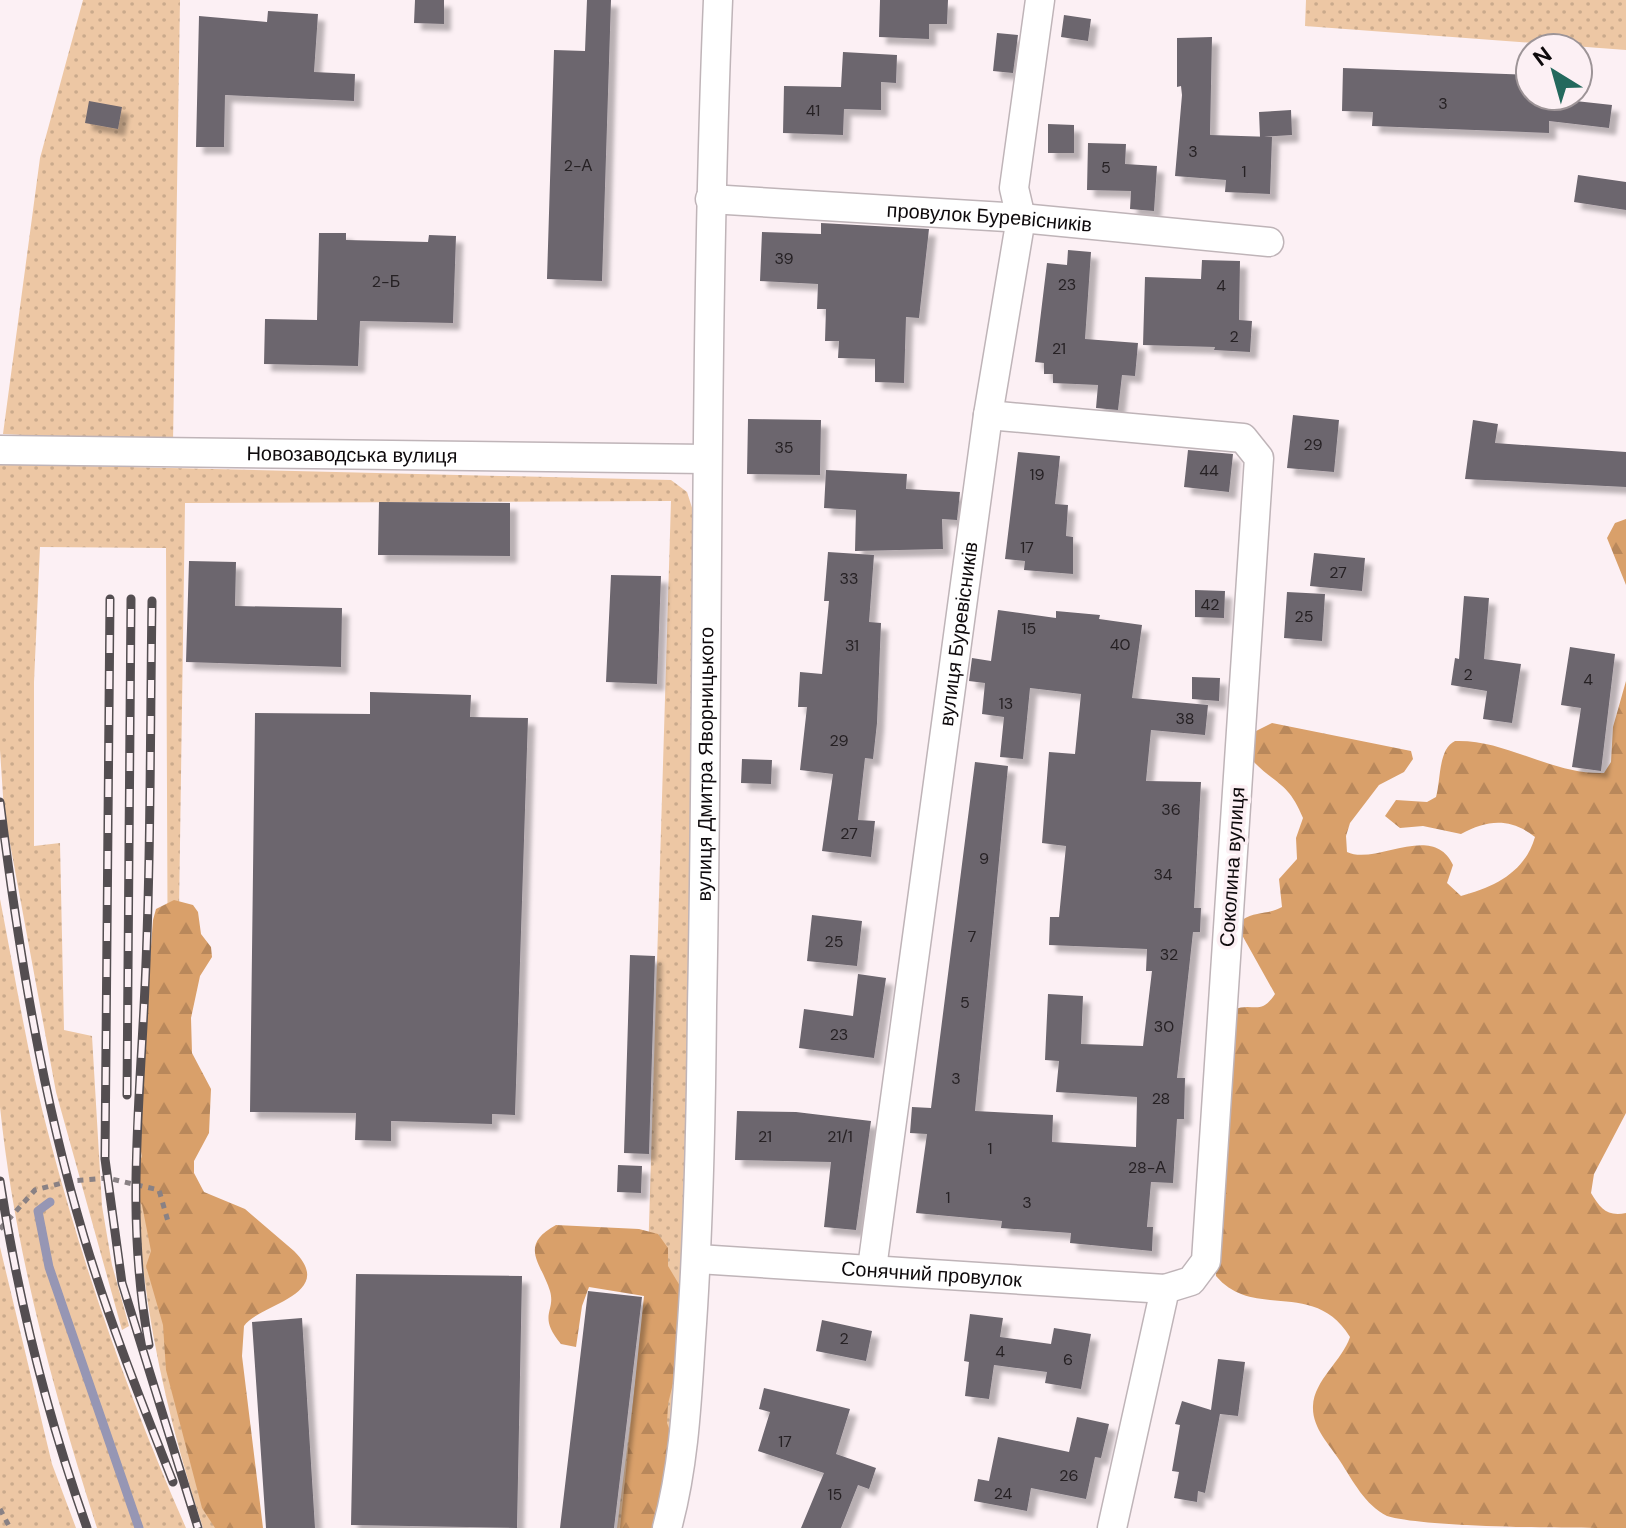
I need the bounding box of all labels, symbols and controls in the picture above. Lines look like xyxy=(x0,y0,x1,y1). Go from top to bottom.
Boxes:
north arrow xyxy=(1514,32,1594,112)
text: N xyxy=(1527,40,1557,73)
house number: 3 xyxy=(1438,93,1448,114)
house number: 41 xyxy=(806,100,820,121)
house number: 3 xyxy=(1188,141,1198,162)
house number: 2-А xyxy=(564,155,593,176)
house number: 5 xyxy=(1101,157,1111,178)
house number: 1 xyxy=(1242,161,1247,182)
street label: провулок Буревісників xyxy=(886,197,1093,238)
house number: 39 xyxy=(774,248,794,269)
house number: 2-Б xyxy=(372,271,400,292)
house number: 23 xyxy=(1058,274,1076,295)
house number: 4 xyxy=(1216,275,1226,296)
house number: 2 xyxy=(1229,326,1239,347)
house number: 21 xyxy=(1052,338,1066,359)
house number: 29 xyxy=(1303,434,1323,455)
house number: 35 xyxy=(774,437,794,458)
street label: Новозаводська вулиця xyxy=(246,440,458,469)
house number: 44 xyxy=(1199,460,1219,481)
house number: 19 xyxy=(1029,464,1045,485)
house number: 17 xyxy=(1020,537,1034,558)
street label: вулиця Буревісників xyxy=(933,540,984,728)
house number: 27 xyxy=(1329,562,1347,583)
house number: 33 xyxy=(840,568,858,589)
house number: 42 xyxy=(1201,594,1219,615)
house number: 25 xyxy=(1295,606,1313,627)
house number: 15 xyxy=(1022,618,1036,639)
street label: вулиця Дмитра Яворницького xyxy=(691,627,719,902)
house number: 40 xyxy=(1110,634,1130,655)
house number: 31 xyxy=(845,635,859,656)
house number: 2 xyxy=(1463,664,1473,685)
house number: 4 xyxy=(1583,669,1593,690)
house number: 13 xyxy=(999,693,1013,714)
house number: 38 xyxy=(1175,708,1195,729)
house number: 29 xyxy=(829,730,849,751)
street label: Соколина вулиця xyxy=(1213,786,1251,948)
house number: 36 xyxy=(1161,799,1181,820)
house number: 27 xyxy=(840,823,858,844)
house number: 9 xyxy=(979,848,989,869)
house number: 34 xyxy=(1153,864,1173,885)
house number: 7 xyxy=(968,926,976,947)
house number: 25 xyxy=(825,931,843,952)
house number: 32 xyxy=(1160,944,1178,965)
house number: 5 xyxy=(960,992,970,1013)
house number: 30 xyxy=(1154,1016,1174,1037)
house number: 23 xyxy=(830,1024,848,1045)
house number: 3 xyxy=(951,1068,961,1089)
house number: 28 xyxy=(1152,1088,1170,1109)
house number: 21 xyxy=(758,1126,772,1147)
house number: 21/1 xyxy=(827,1126,853,1147)
house number: 1 xyxy=(988,1138,993,1159)
house number: 28-А xyxy=(1128,1157,1166,1178)
house number: 1 xyxy=(946,1187,951,1208)
house number: 3 xyxy=(1022,1192,1032,1213)
street label: Сонячний провулок xyxy=(840,1255,1023,1293)
house number: 2 xyxy=(839,1328,849,1349)
house number: 4 xyxy=(995,1341,1005,1362)
house number: 6 xyxy=(1063,1349,1073,1370)
house number: 17 xyxy=(778,1431,792,1452)
house number: 26 xyxy=(1059,1465,1079,1486)
house number: 24 xyxy=(994,1483,1013,1504)
house number: 15 xyxy=(828,1484,842,1505)

